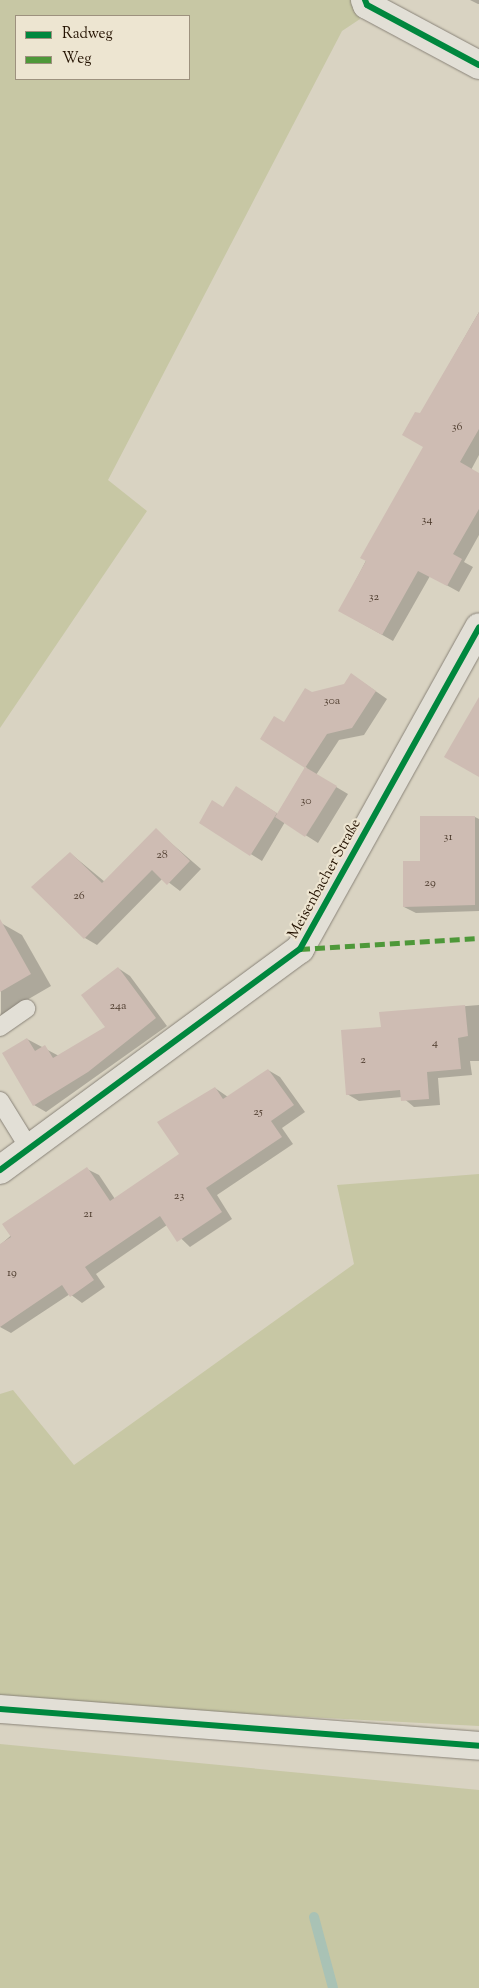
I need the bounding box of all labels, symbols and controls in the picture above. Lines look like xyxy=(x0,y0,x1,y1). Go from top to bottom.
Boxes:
legend xyxy=(15,15,190,80)
text: Radweg xyxy=(62,24,113,45)
text: Weg xyxy=(62,49,92,70)
house number: 36 xyxy=(452,421,462,435)
house number: 34 xyxy=(422,514,432,528)
house number: 32 xyxy=(369,591,379,605)
house number: 30a xyxy=(324,695,340,709)
house number: 30 xyxy=(300,795,312,809)
street label: Meisenbacher Straße xyxy=(285,816,365,942)
house number: 31 xyxy=(444,831,452,845)
house number: 28 xyxy=(156,849,168,863)
house number: 29 xyxy=(424,877,436,891)
house number: 26 xyxy=(73,890,85,904)
house number: 24a xyxy=(109,1000,127,1014)
house number: 4 xyxy=(432,1037,438,1051)
house number: 2 xyxy=(360,1054,366,1068)
house number: 25 xyxy=(253,1106,263,1120)
house number: 23 xyxy=(174,1190,184,1204)
house number: 21 xyxy=(83,1208,93,1222)
house number: 19 xyxy=(7,1267,17,1281)

